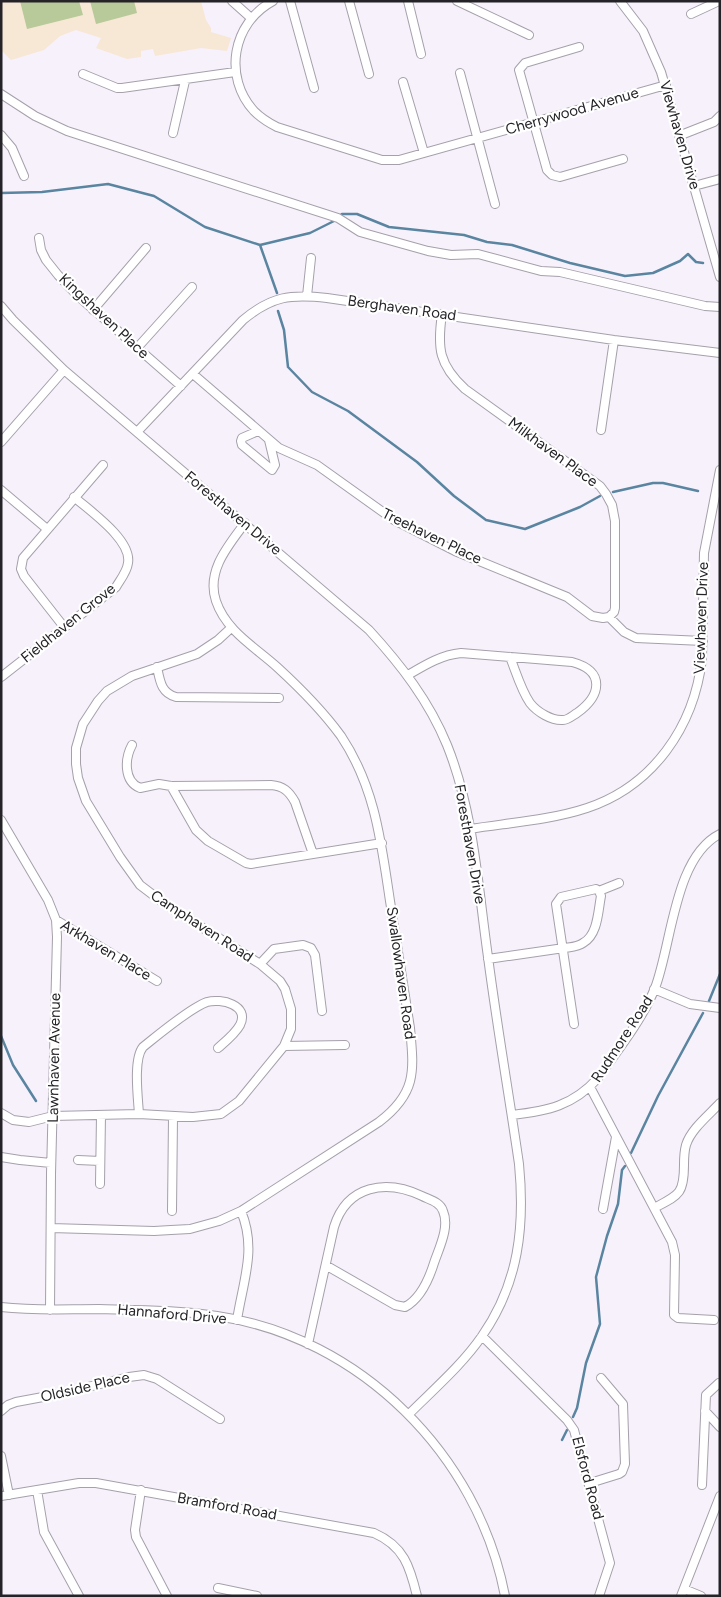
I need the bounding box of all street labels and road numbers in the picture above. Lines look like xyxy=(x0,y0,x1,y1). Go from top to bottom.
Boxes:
street label: Viewhaven Drive xyxy=(656,79,704,191)
street label: Cherrywood Avenue xyxy=(503,83,641,139)
street label: Kingshaven Place xyxy=(55,270,153,362)
street label: Berghaven Road xyxy=(346,291,458,325)
street label: Milkhaven Place xyxy=(505,413,601,491)
street label: Foresthaven Drive xyxy=(181,467,285,559)
street label: Treehaven Place xyxy=(379,504,485,568)
street label: Viewhaven Drive xyxy=(690,562,712,674)
street label: Fieldhaven Grove xyxy=(17,579,119,667)
street label: Foresthaven Drive xyxy=(451,783,489,905)
street label: Camphaven Road xyxy=(147,886,257,966)
street label: Swallowhaven Road xyxy=(383,906,419,1040)
street label: Arkhaven Place xyxy=(58,916,154,984)
street label: Rudmore Road xyxy=(587,992,657,1086)
street label: Lawnhaven Avenue xyxy=(44,993,64,1123)
street label: Hannaford Drive xyxy=(117,1300,227,1328)
street label: Oldside Place xyxy=(39,1368,131,1406)
street label: Elsford Road xyxy=(568,1434,608,1522)
street label: Bramford Road xyxy=(176,1488,278,1524)

